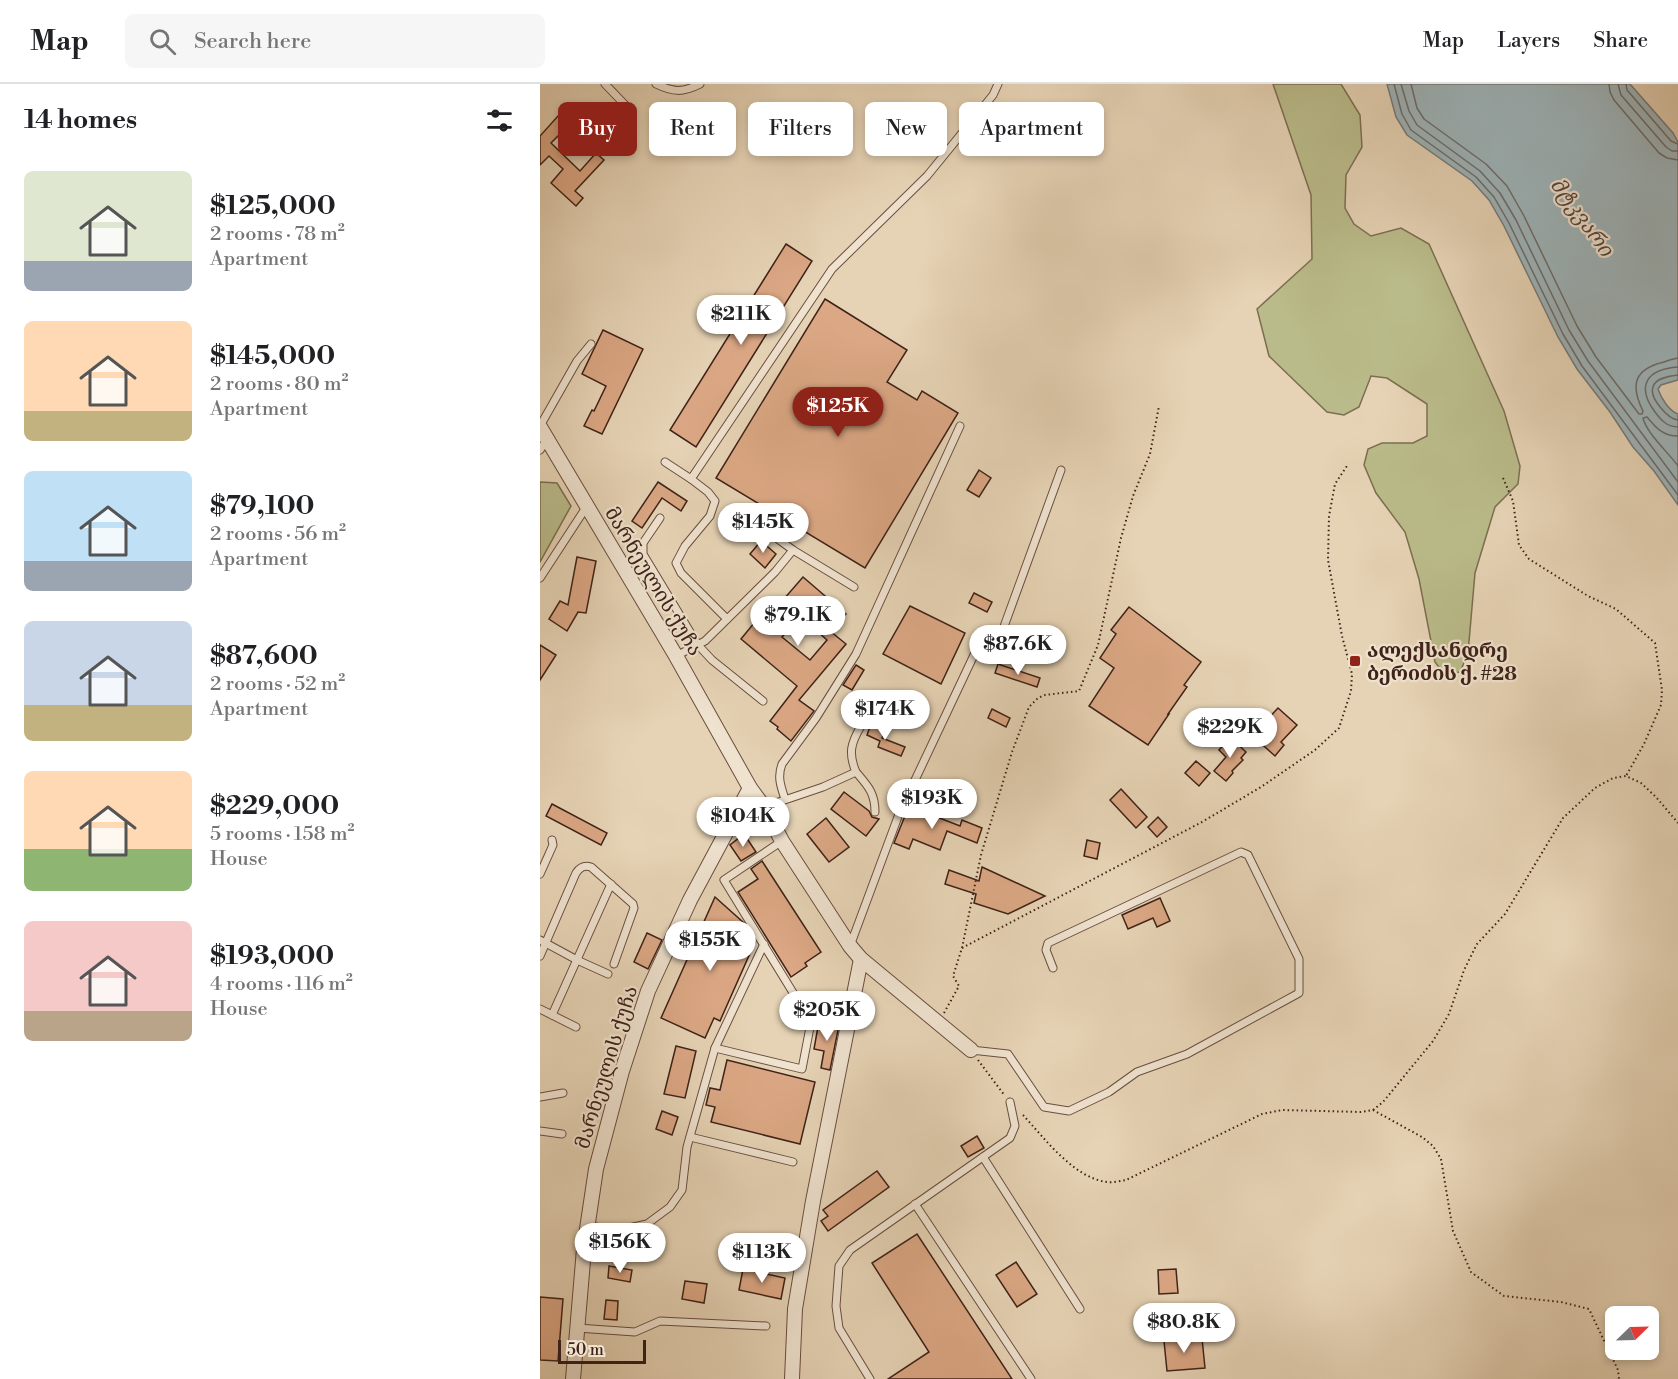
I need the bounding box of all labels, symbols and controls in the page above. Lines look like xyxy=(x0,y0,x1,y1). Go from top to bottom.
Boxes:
search box xyxy=(125,14,545,68)
text: Map xyxy=(30,24,89,59)
icon: search xyxy=(146,25,179,58)
text: Search here xyxy=(194,28,311,55)
text: Map xyxy=(1423,28,1464,54)
text: Layers xyxy=(1497,28,1560,54)
text: Share xyxy=(1593,28,1648,54)
chip: Buy xyxy=(558,102,637,156)
chip: Rent xyxy=(649,102,736,156)
chip: Filters xyxy=(748,102,853,156)
chip: New xyxy=(865,102,947,156)
chip: Apartment xyxy=(959,102,1104,156)
text: 14 homes xyxy=(24,104,137,136)
icon: filters xyxy=(483,104,516,137)
water label: მტკვარი xyxy=(1544,173,1619,263)
text: $125,000 xyxy=(210,190,336,222)
icon: home xyxy=(72,195,144,267)
text: 2 rooms · 78 m² xyxy=(210,222,345,247)
text: Apartment xyxy=(210,247,308,272)
pin: $211K xyxy=(699,295,783,346)
text: $211K xyxy=(711,302,771,327)
text: $145,000 xyxy=(210,340,335,372)
icon: home xyxy=(72,345,144,417)
text: 2 rooms · 80 m² xyxy=(210,372,348,397)
pin: $125K xyxy=(796,387,880,438)
text: $125K xyxy=(807,394,870,419)
text: Apartment xyxy=(210,397,308,422)
text: $79,100 xyxy=(210,490,315,522)
icon: home xyxy=(72,495,144,567)
street label: მარნეულის ქუჩა xyxy=(598,503,707,661)
pin: $145K xyxy=(721,503,805,554)
text: $145K xyxy=(732,510,794,535)
text: 2 rooms · 56 m² xyxy=(210,522,346,547)
text: Apartment xyxy=(210,547,308,572)
pin: $79.1K xyxy=(749,596,847,647)
text: $79.1K xyxy=(764,603,832,628)
pin: $87.6K xyxy=(969,625,1067,676)
text: $87.6K xyxy=(983,632,1053,657)
place label: ალექსანდრე ბერიძის ქ. #28 xyxy=(1367,639,1517,687)
text: $87,600 xyxy=(210,640,318,672)
icon: home xyxy=(72,645,144,717)
marker: ალექსანდრე ბერიძის ქ. #28 xyxy=(1348,654,1362,668)
text: 2 rooms · 52 m² xyxy=(210,672,345,697)
pin: $174K xyxy=(843,690,927,741)
text: Apartment xyxy=(210,697,308,722)
text: $174K xyxy=(855,697,915,722)
pin: $229K xyxy=(1188,708,1272,759)
text: $229K xyxy=(1197,715,1263,740)
pin: $193K xyxy=(890,779,974,830)
text: $193K xyxy=(901,786,963,811)
text: $229,000 xyxy=(210,790,339,822)
icon: home xyxy=(72,795,144,867)
pin: $104K xyxy=(701,797,785,848)
text: $104K xyxy=(711,804,776,829)
text: 5 rooms · 158 m² xyxy=(210,822,354,847)
text: House xyxy=(210,847,268,872)
pin: $155K xyxy=(668,921,752,972)
text: $155K xyxy=(679,928,741,953)
text: $193,000 xyxy=(210,940,334,972)
icon: home xyxy=(72,945,144,1017)
text: 4 rooms · 116 m² xyxy=(210,972,353,997)
street label: მარნეულის ქუჩა xyxy=(571,983,644,1152)
pin: $205K xyxy=(785,991,869,1042)
text: House xyxy=(210,997,268,1022)
text: $205K xyxy=(793,998,861,1023)
pin: $156K xyxy=(578,1223,662,1274)
text: $156K xyxy=(589,1230,651,1255)
pin: $113K xyxy=(720,1233,804,1284)
text: $113K xyxy=(732,1240,792,1265)
pin: $80.8K xyxy=(1135,1303,1233,1354)
north arrow xyxy=(1605,1306,1659,1360)
map controls xyxy=(1605,1306,1659,1360)
text: $80.8K xyxy=(1147,1310,1221,1335)
scale bar xyxy=(558,1337,646,1364)
text: 50 m xyxy=(567,1340,604,1360)

